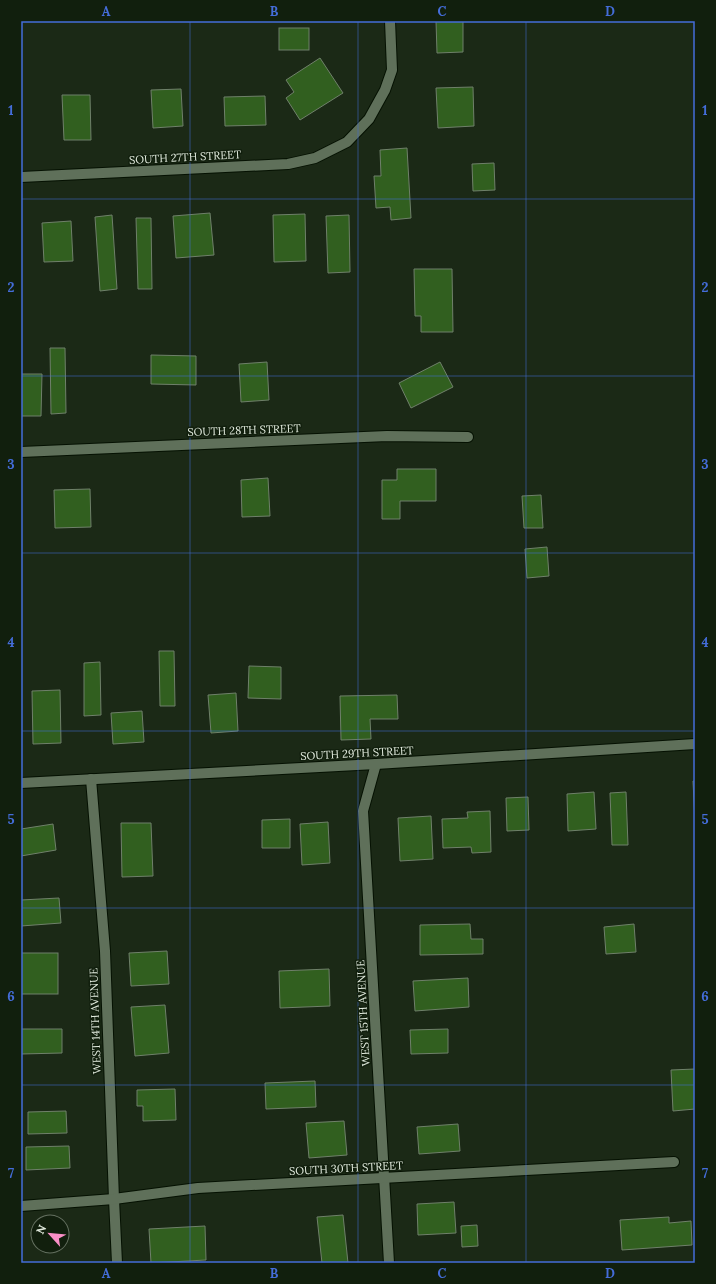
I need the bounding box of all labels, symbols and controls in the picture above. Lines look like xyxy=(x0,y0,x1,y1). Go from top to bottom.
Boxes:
text: A xyxy=(102,3,111,20)
text: B xyxy=(270,3,279,20)
text: C xyxy=(438,3,447,20)
text: D xyxy=(605,3,615,20)
text: 1 xyxy=(8,102,14,119)
text: 1 xyxy=(702,102,708,119)
street label: SOUTH 27TH STREET xyxy=(129,147,241,167)
text: 2 xyxy=(8,279,15,296)
text: 2 xyxy=(702,279,709,296)
street label: SOUTH 28TH STREET xyxy=(187,421,301,439)
text: 3 xyxy=(7,456,15,473)
text: 3 xyxy=(701,456,709,473)
text: 4 xyxy=(7,634,15,651)
text: 4 xyxy=(701,634,709,651)
street label: SOUTH 29TH STREET xyxy=(300,743,414,763)
text: 5 xyxy=(7,811,15,828)
text: 5 xyxy=(701,811,709,828)
street label: WEST 15TH AVENUE xyxy=(353,959,373,1067)
street label: WEST 14TH AVENUE xyxy=(86,967,104,1074)
text: 6 xyxy=(7,988,15,1005)
text: 6 xyxy=(701,988,709,1005)
street label: SOUTH 30TH STREET xyxy=(289,1158,403,1178)
text: 7 xyxy=(8,1165,14,1182)
text: 7 xyxy=(702,1165,708,1182)
north arrow xyxy=(30,1214,70,1254)
text: N xyxy=(33,1222,49,1236)
text: A xyxy=(102,1265,111,1282)
text: B xyxy=(270,1265,279,1282)
text: C xyxy=(438,1265,447,1282)
text: D xyxy=(605,1265,615,1282)

